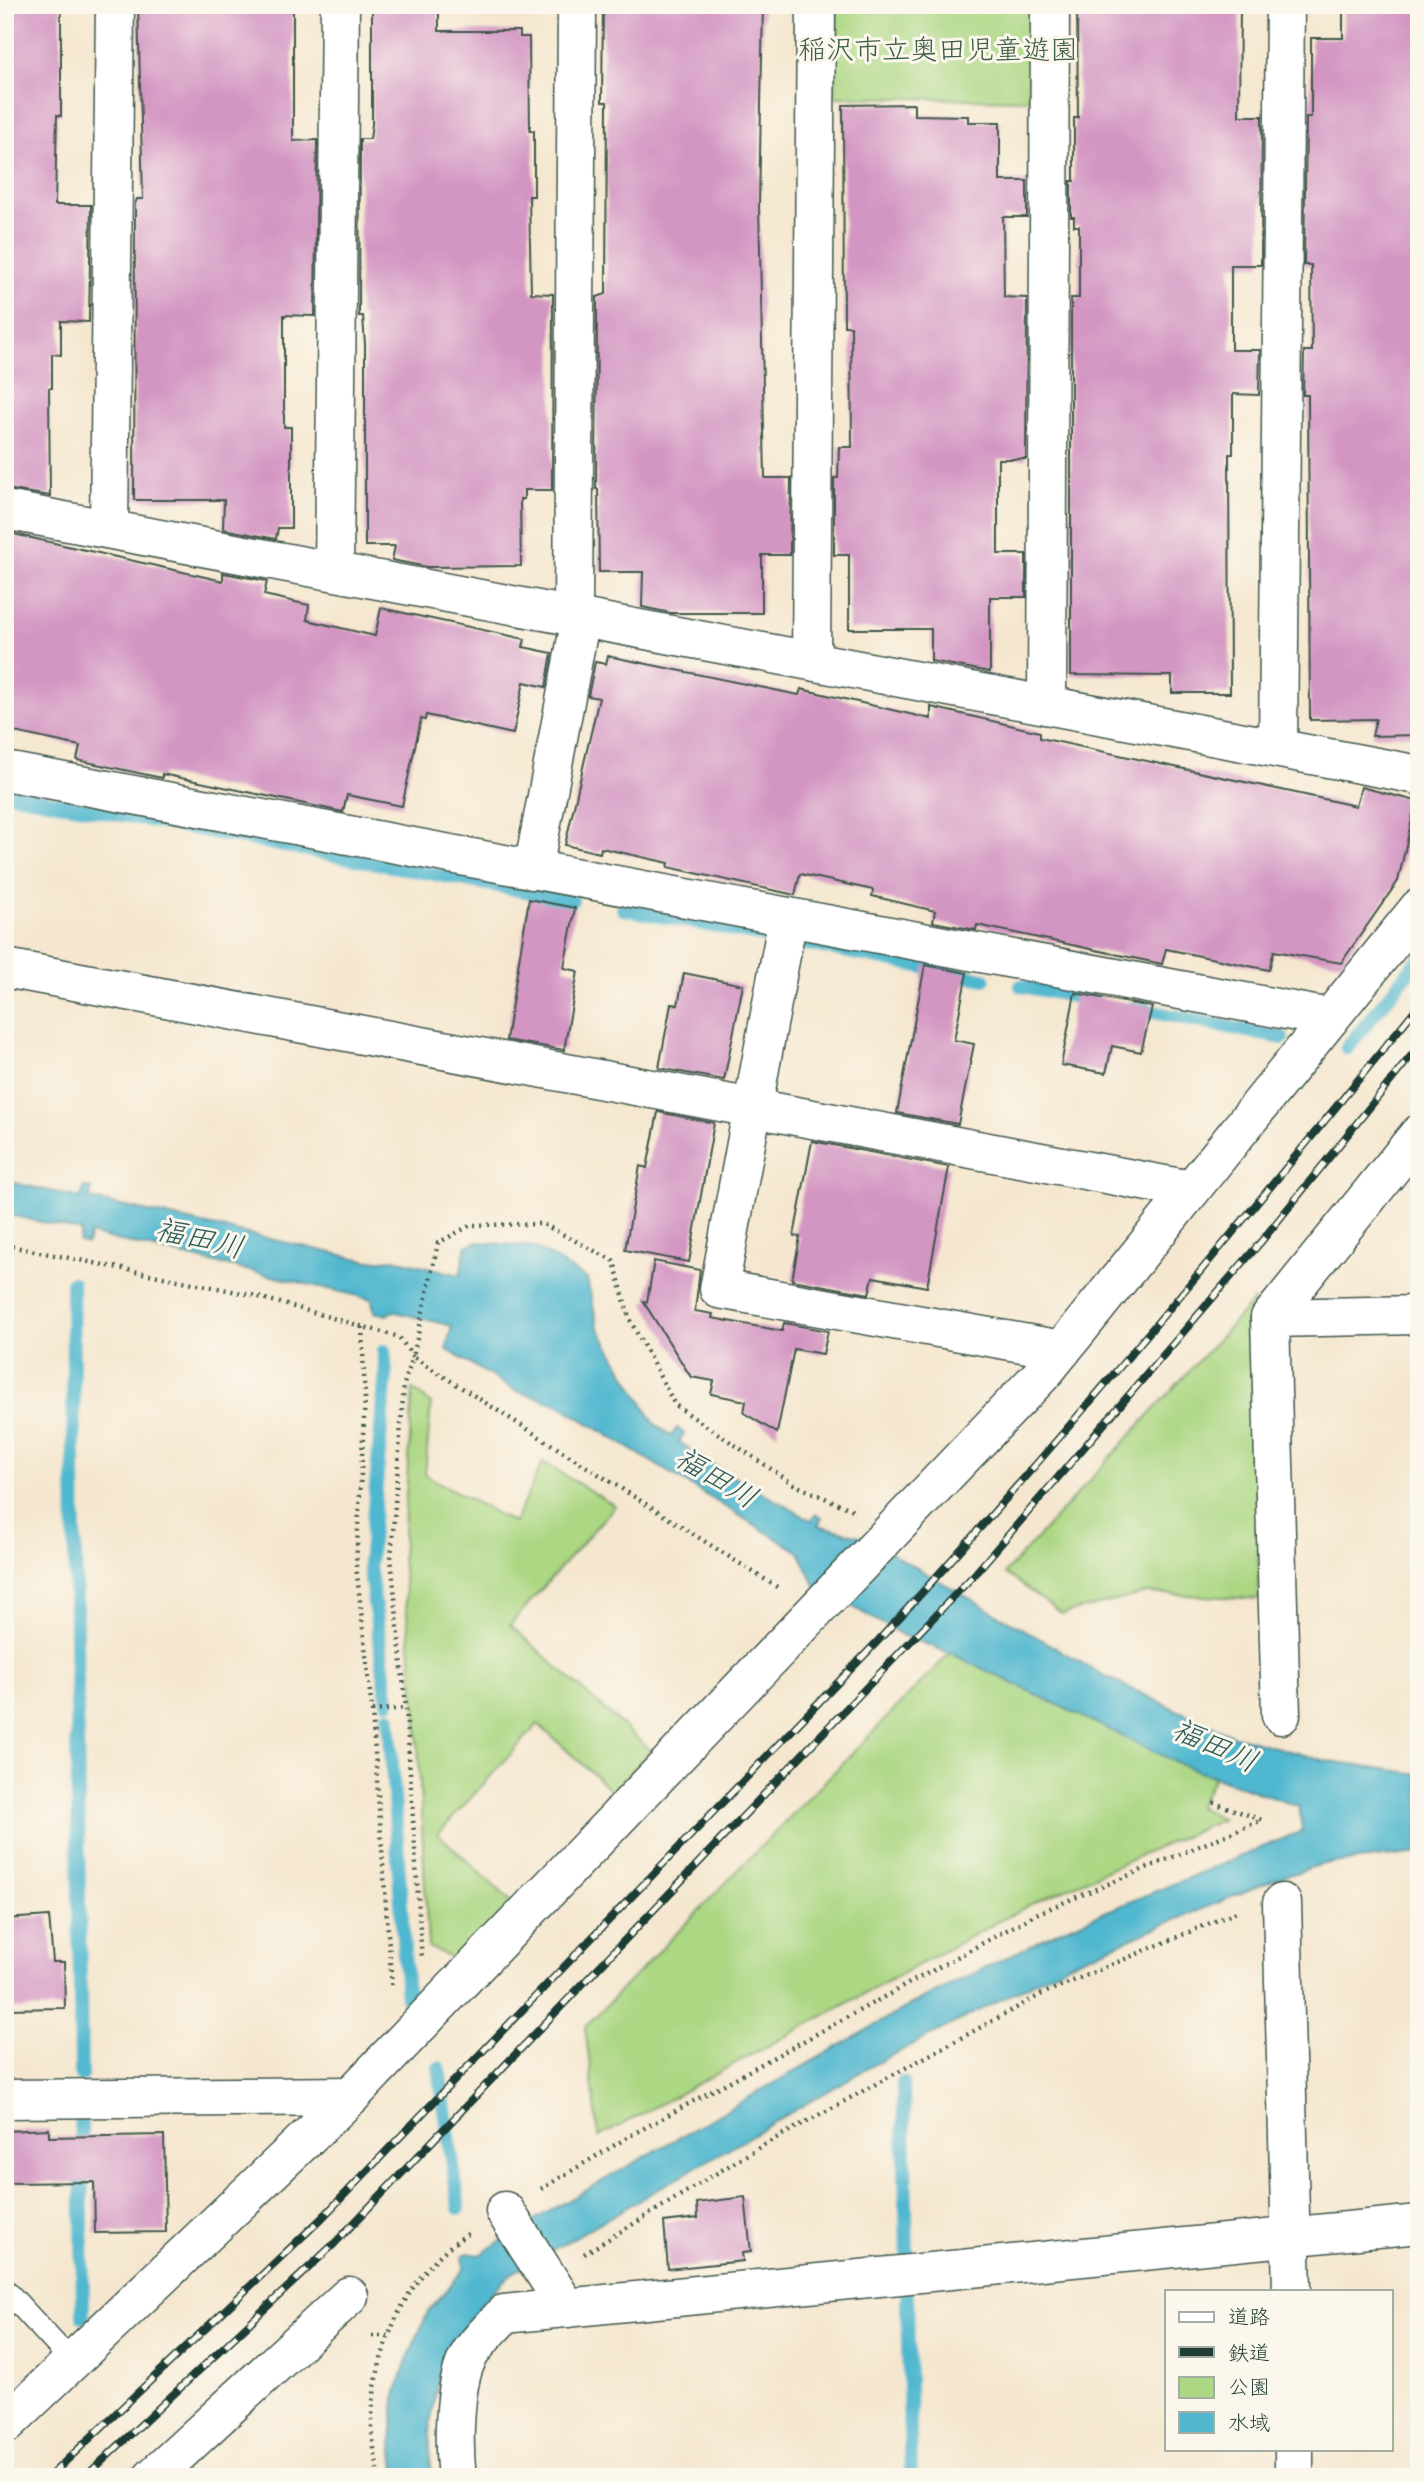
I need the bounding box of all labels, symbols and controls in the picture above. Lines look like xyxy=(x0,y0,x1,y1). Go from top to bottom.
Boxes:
park label: 稲沢市立奥田児童遊園 xyxy=(798,32,1078,73)
water label: 福田川 xyxy=(150,1209,248,1273)
water label: 福田川 xyxy=(665,1438,765,1522)
water label: 福田川 xyxy=(1164,1710,1264,1786)
legend xyxy=(1165,2290,1392,2450)
text: 道路 xyxy=(1228,2304,1270,2334)
text: 鉄道 xyxy=(1228,2340,1270,2370)
text: 公園 xyxy=(1228,2374,1270,2404)
text: 水域 xyxy=(1228,2410,1270,2440)

